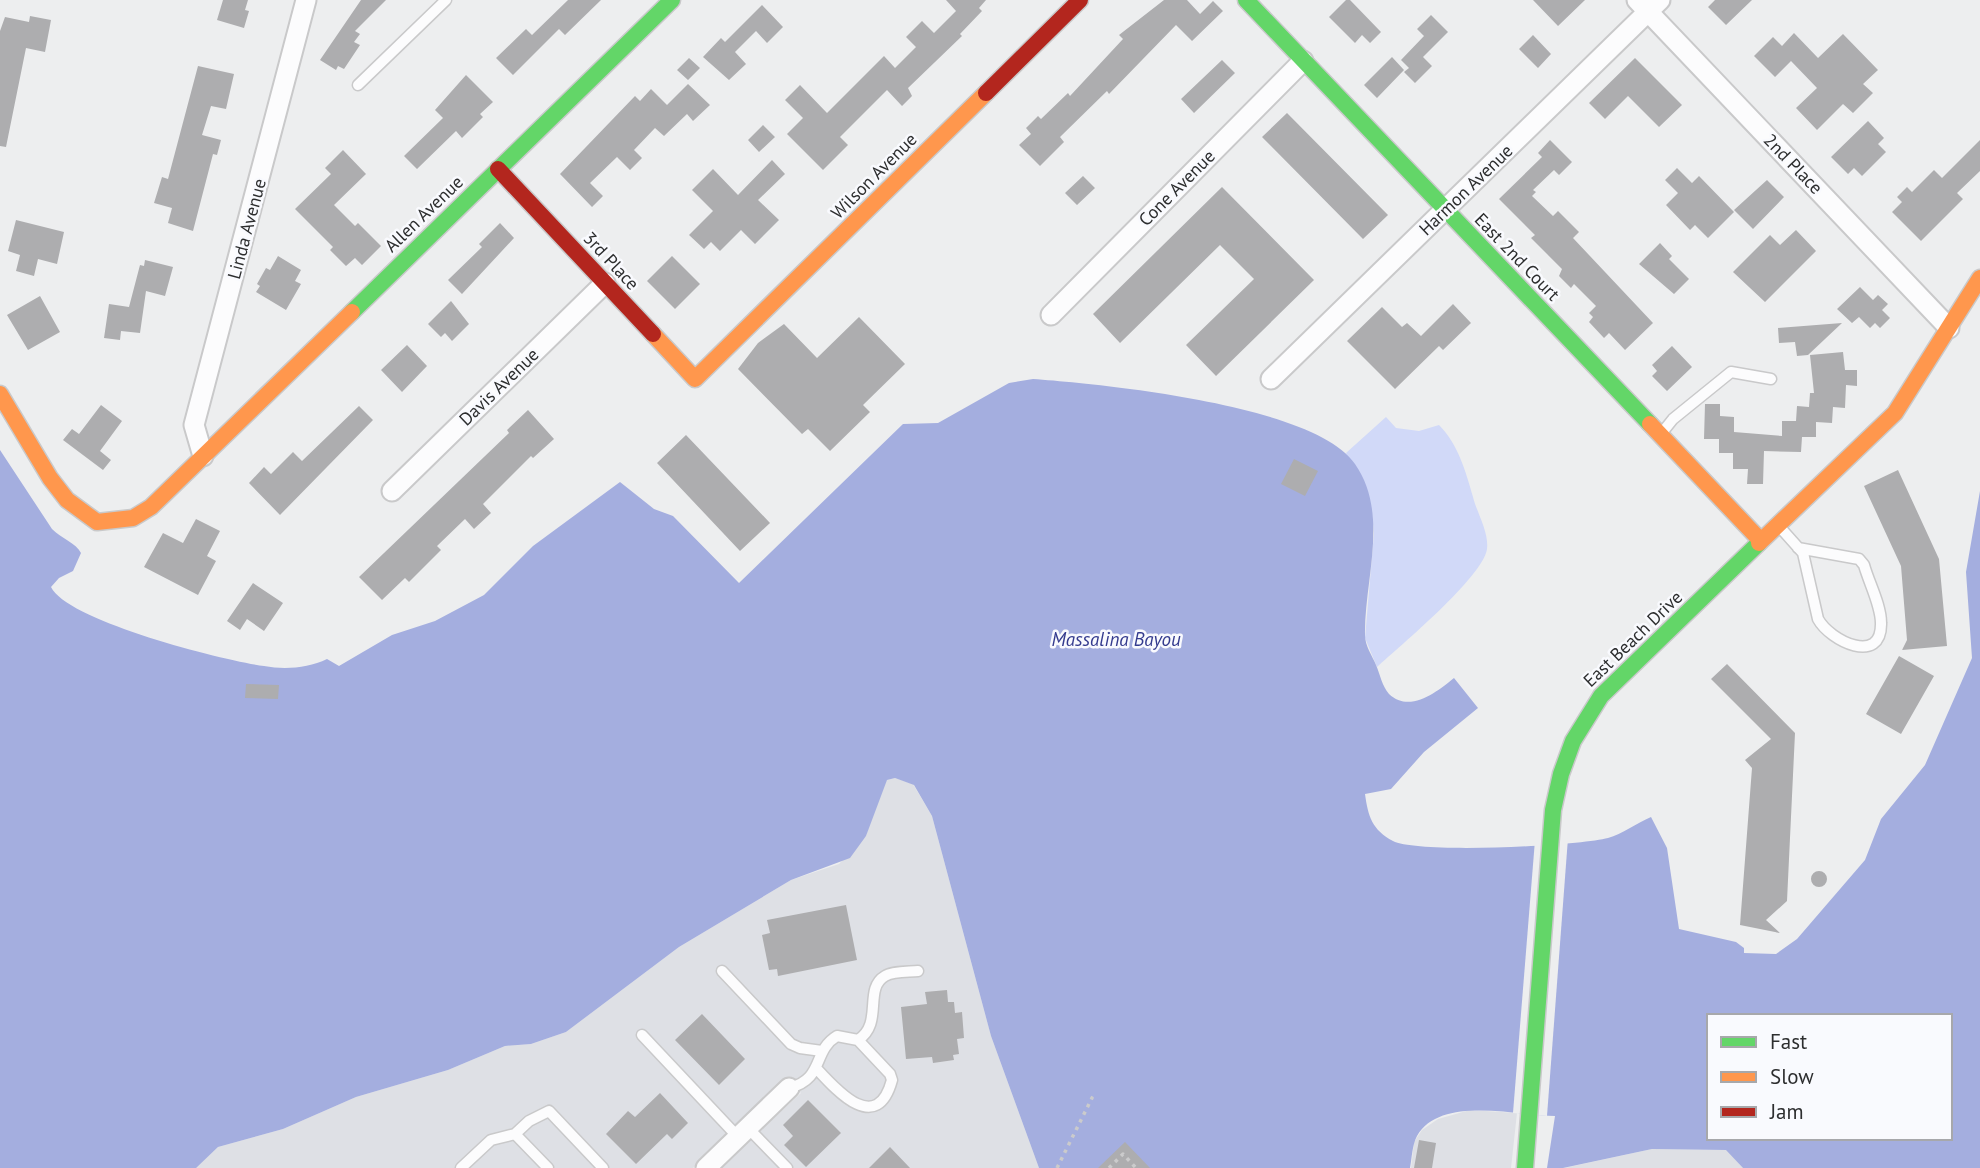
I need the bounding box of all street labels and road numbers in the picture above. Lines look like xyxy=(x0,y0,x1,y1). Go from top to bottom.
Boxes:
street label: Wilson Avenue xyxy=(826,128,922,224)
street label: 2nd Place xyxy=(1759,129,1828,199)
street label: Harmon Avenue xyxy=(1414,139,1517,240)
street label: Cone Avenue xyxy=(1134,145,1220,231)
street label: Allen Avenue xyxy=(380,170,468,257)
street label: Linda Avenue xyxy=(222,176,271,282)
street label: East 2nd Court xyxy=(1470,208,1565,305)
street label: 3rd Place xyxy=(579,227,644,295)
street label: Davis Avenue xyxy=(454,343,543,430)
street label: East Beach Drive xyxy=(1578,586,1687,692)

